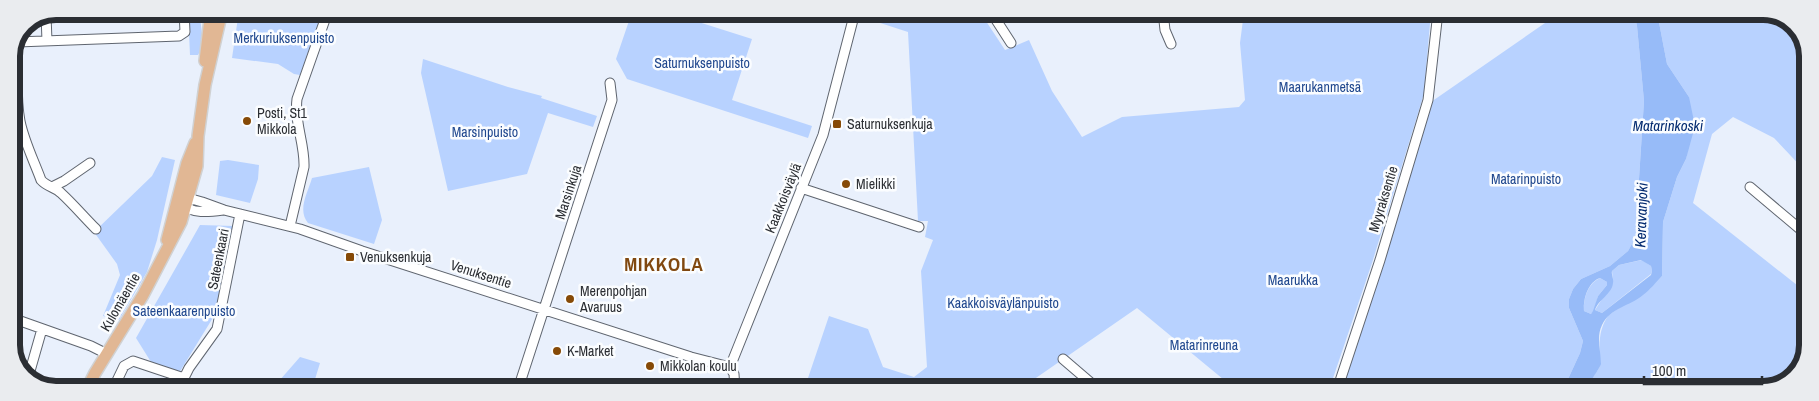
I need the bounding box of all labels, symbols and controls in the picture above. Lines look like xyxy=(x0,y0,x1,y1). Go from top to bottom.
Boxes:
park label: Merkuriuksenpuisto xyxy=(234,29,334,47)
park label: Saturnuksenpuisto xyxy=(654,54,750,72)
park label: Maarukanmetsä xyxy=(1279,78,1362,96)
place label: Posti, St1 Mikkola xyxy=(257,104,307,138)
marker: Posti, St1 Mikkola xyxy=(241,115,253,127)
place label: Saturnuksenkuja xyxy=(847,115,933,133)
water label: Matarinkoski xyxy=(1633,115,1704,136)
marker: Saturnuksenkuja xyxy=(831,118,843,130)
park label: Marsinpuisto xyxy=(452,123,518,141)
street label: Kaakkoisväylä xyxy=(761,160,805,236)
street label: Marsinkuja xyxy=(551,162,585,221)
street label: Myyraksentie xyxy=(1364,164,1402,234)
park label: Matarinpuisto xyxy=(1491,170,1561,188)
place label: Mielikki xyxy=(856,175,896,193)
marker: Mielikki xyxy=(840,178,852,190)
water label: Keravanjoki xyxy=(1629,182,1653,248)
street label: Sateenkaari xyxy=(203,227,233,291)
place label: Venuksenkuja xyxy=(360,248,432,266)
marker: Venuksenkuja xyxy=(344,251,356,263)
district label: MIKKOLA xyxy=(624,251,704,277)
street label: Venuksentie xyxy=(448,256,514,292)
street label: Kulomäentie xyxy=(96,270,144,334)
park label: Maarukka xyxy=(1268,271,1319,289)
place label: Merenpohjan Avaruus xyxy=(579,282,647,316)
marker: Merenpohjan Avaruus xyxy=(564,293,576,305)
park label: Kaakkoisväylänpuisto xyxy=(947,294,1059,312)
park label: Sateenkaarenpuisto xyxy=(133,302,235,320)
park label: Matarinreuna xyxy=(1170,336,1239,354)
place label: K-Market xyxy=(567,342,614,360)
marker: K-Market xyxy=(551,345,563,357)
scale bar xyxy=(1644,354,1762,386)
place label: Mikkolan koulu xyxy=(660,357,737,375)
marker: Mikkolan koulu xyxy=(644,360,656,372)
text: 100 m xyxy=(1652,360,1686,381)

